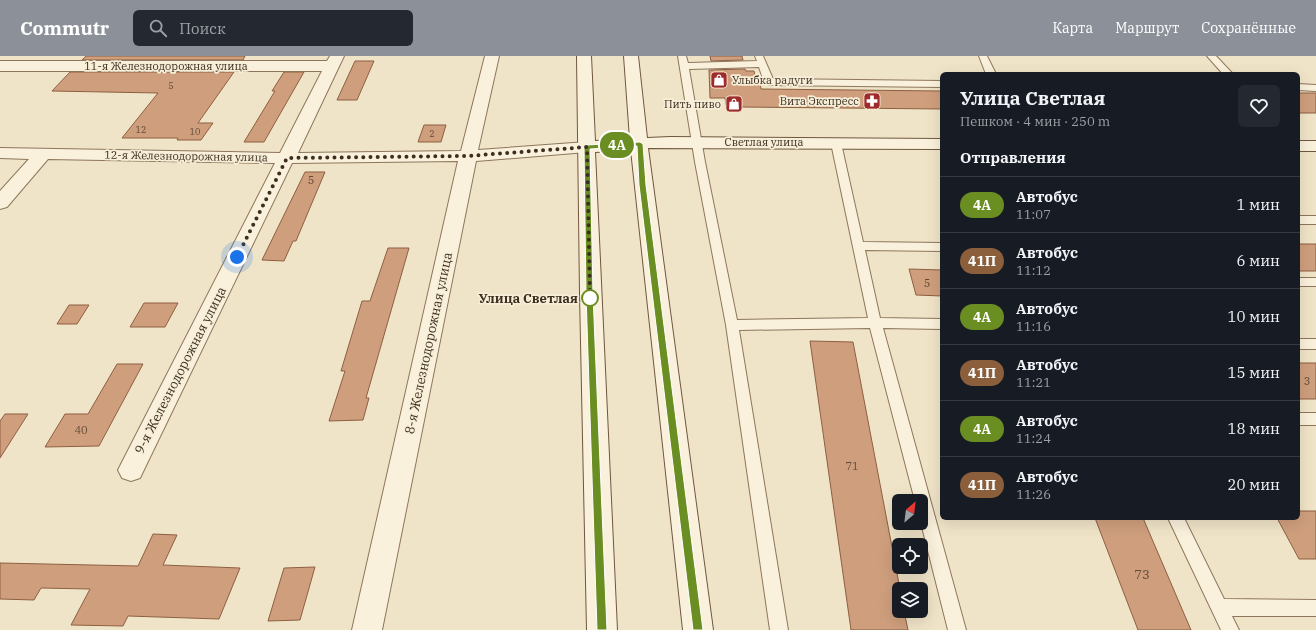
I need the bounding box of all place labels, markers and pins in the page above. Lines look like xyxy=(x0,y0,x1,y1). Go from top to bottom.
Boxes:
shop icon: Улыбка радуги xyxy=(709,70,729,90)
place label: Улыбка радуги xyxy=(732,73,813,87)
pharmacy icon: Вита Экспресс xyxy=(862,91,882,111)
shop icon: Пить пиво xyxy=(724,94,744,114)
place label: Вита Экспресс xyxy=(780,94,859,108)
place label: Пить пиво xyxy=(664,97,721,111)
marker: Улица Светлая xyxy=(581,289,599,307)
place label: Улица Светлая xyxy=(479,290,578,307)

